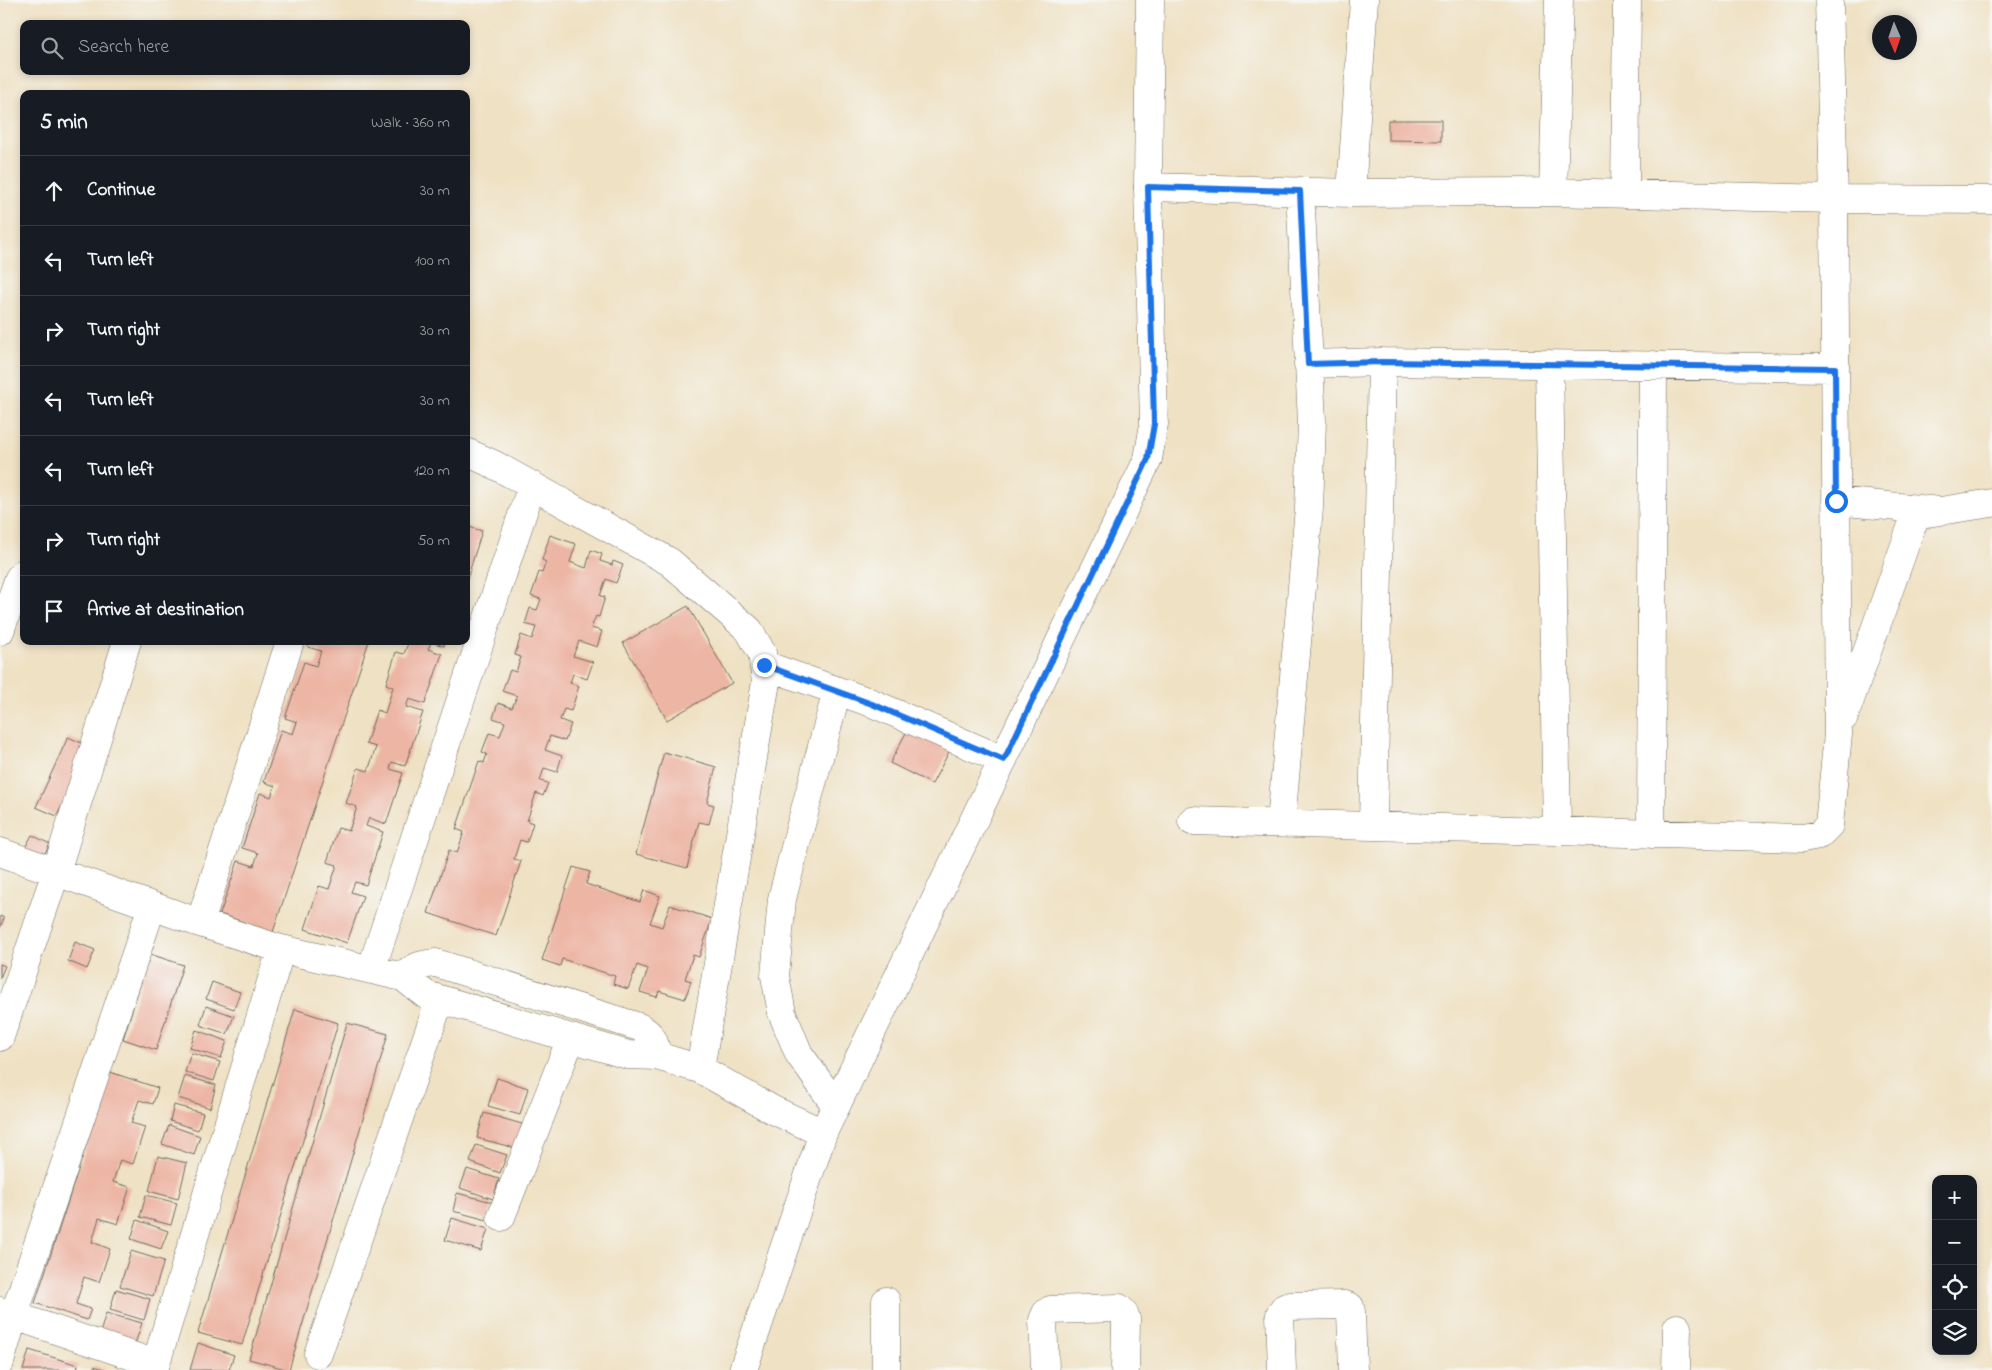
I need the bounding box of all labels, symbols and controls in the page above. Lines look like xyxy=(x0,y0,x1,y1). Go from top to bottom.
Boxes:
north arrow xyxy=(1872,15,1917,60)
search box xyxy=(20,20,470,75)
icon: search xyxy=(38,34,66,62)
text: Search here xyxy=(78,34,169,61)
text: 5 min xyxy=(40,108,88,138)
text: Walk · 360 m xyxy=(371,111,450,135)
icon: ahead xyxy=(40,177,68,205)
text: Continue xyxy=(87,177,155,204)
text: 30 m xyxy=(420,179,450,203)
icon: left xyxy=(40,247,68,275)
text: Turn left xyxy=(87,247,154,274)
text: 100 m xyxy=(415,249,450,273)
icon: right xyxy=(40,317,68,345)
text: Turn right xyxy=(87,317,160,344)
text: 30 m xyxy=(420,319,450,343)
icon: left xyxy=(40,387,68,415)
text: Turn left xyxy=(87,387,154,414)
text: 30 m xyxy=(420,389,450,413)
icon: left xyxy=(40,457,68,485)
text: Turn left xyxy=(87,457,154,484)
text: 120 m xyxy=(414,459,450,483)
route start xyxy=(1825,490,1848,513)
icon: right xyxy=(40,527,68,555)
text: Turn right xyxy=(87,527,160,554)
text: 50 m xyxy=(418,529,450,553)
icon: arrive xyxy=(40,597,68,625)
text: Arrive at destination xyxy=(87,597,244,624)
route end xyxy=(753,654,776,677)
map controls xyxy=(1932,1175,1977,1355)
button: + xyxy=(1932,1175,1977,1220)
button: − xyxy=(1932,1220,1977,1265)
button: locate xyxy=(1932,1265,1977,1310)
button: layers xyxy=(1932,1310,1977,1355)

